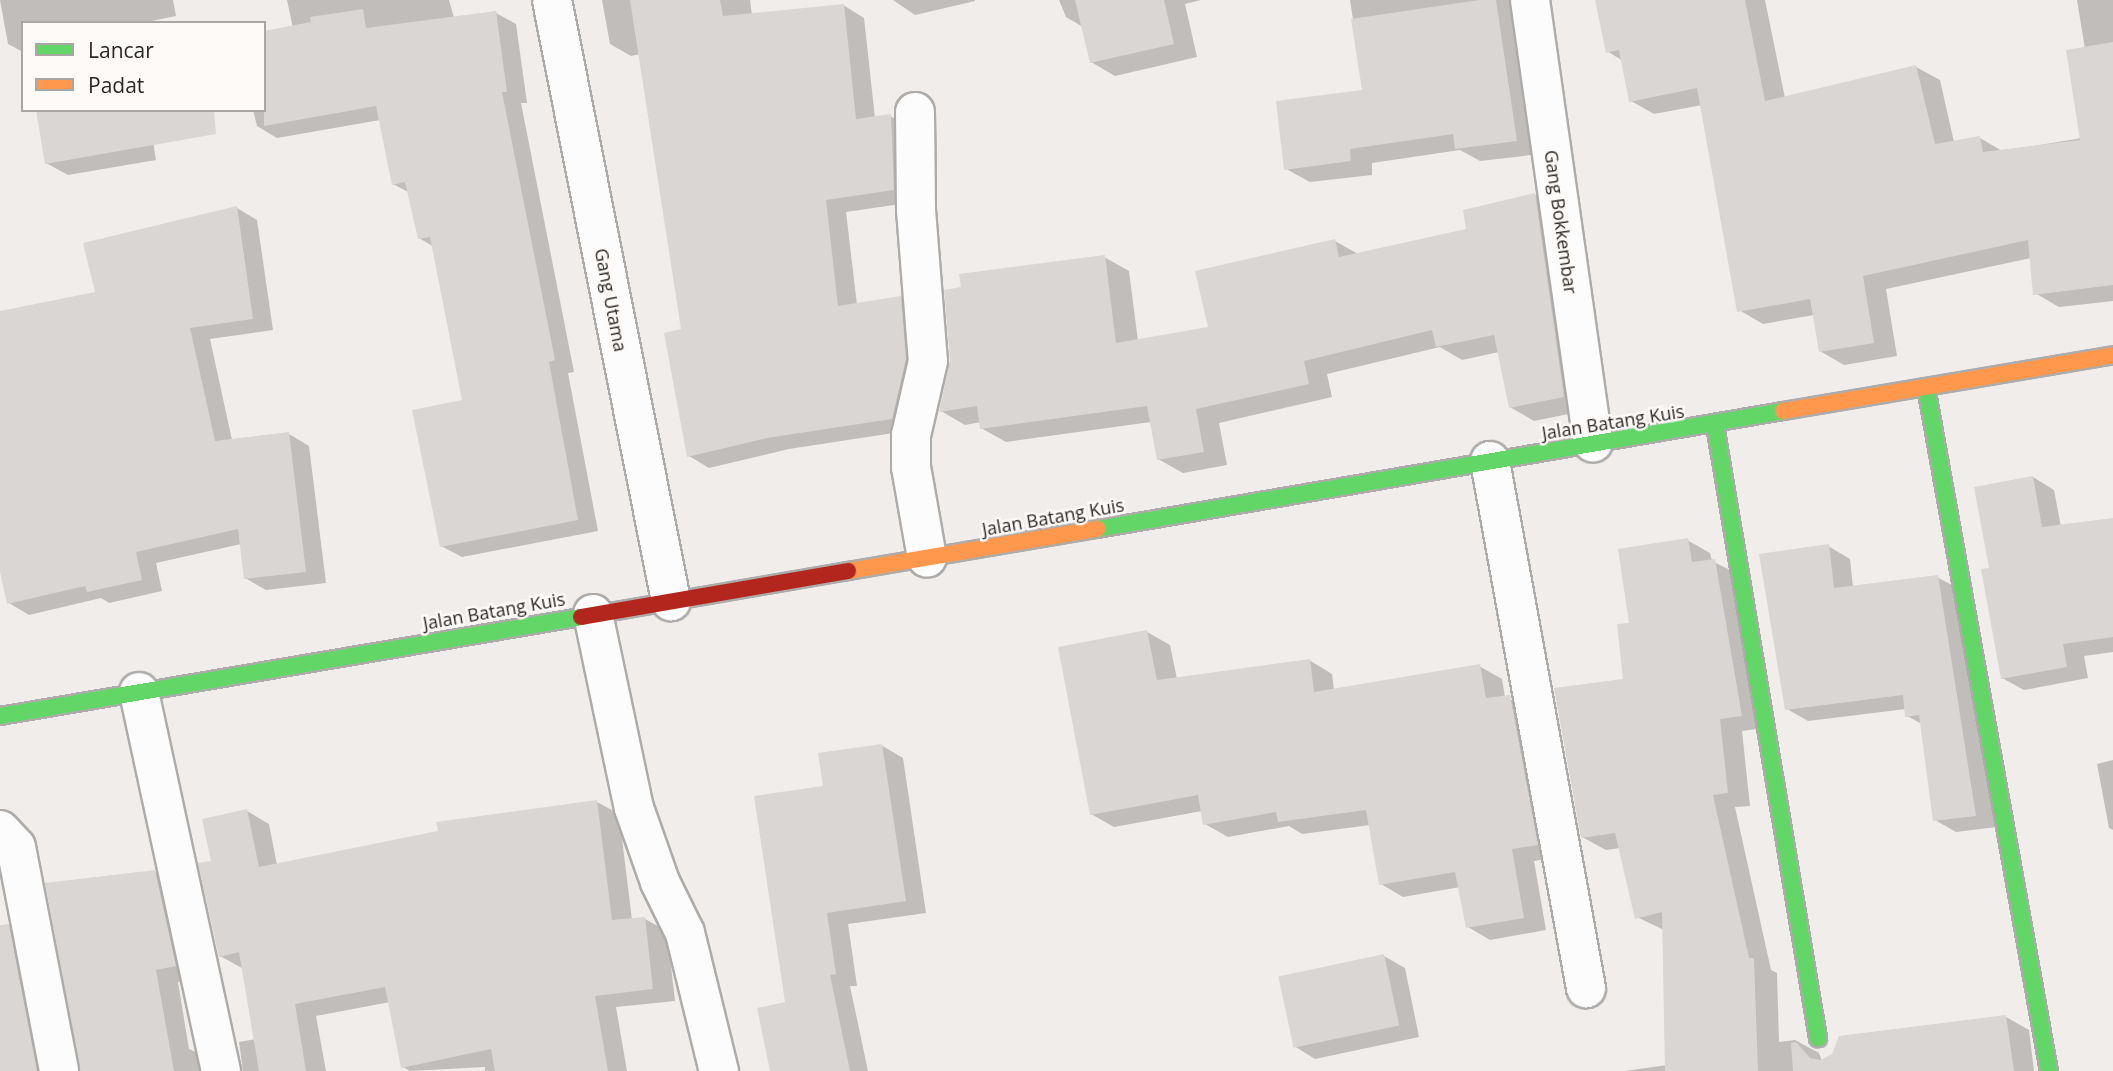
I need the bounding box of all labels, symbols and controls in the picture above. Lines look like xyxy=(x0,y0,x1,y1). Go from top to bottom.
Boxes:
legend xyxy=(21,21,266,112)
text: Lancar xyxy=(88,36,154,64)
text: Padat xyxy=(88,71,144,99)
street label: Gang Bokkembar xyxy=(1540,149,1582,295)
street label: Gang Utama xyxy=(590,247,632,353)
street label: Jalan Batang Kuis xyxy=(1540,400,1686,444)
street label: Jalan Batang Kuis xyxy=(980,494,1126,540)
street label: Jalan Batang Kuis xyxy=(421,588,567,634)

